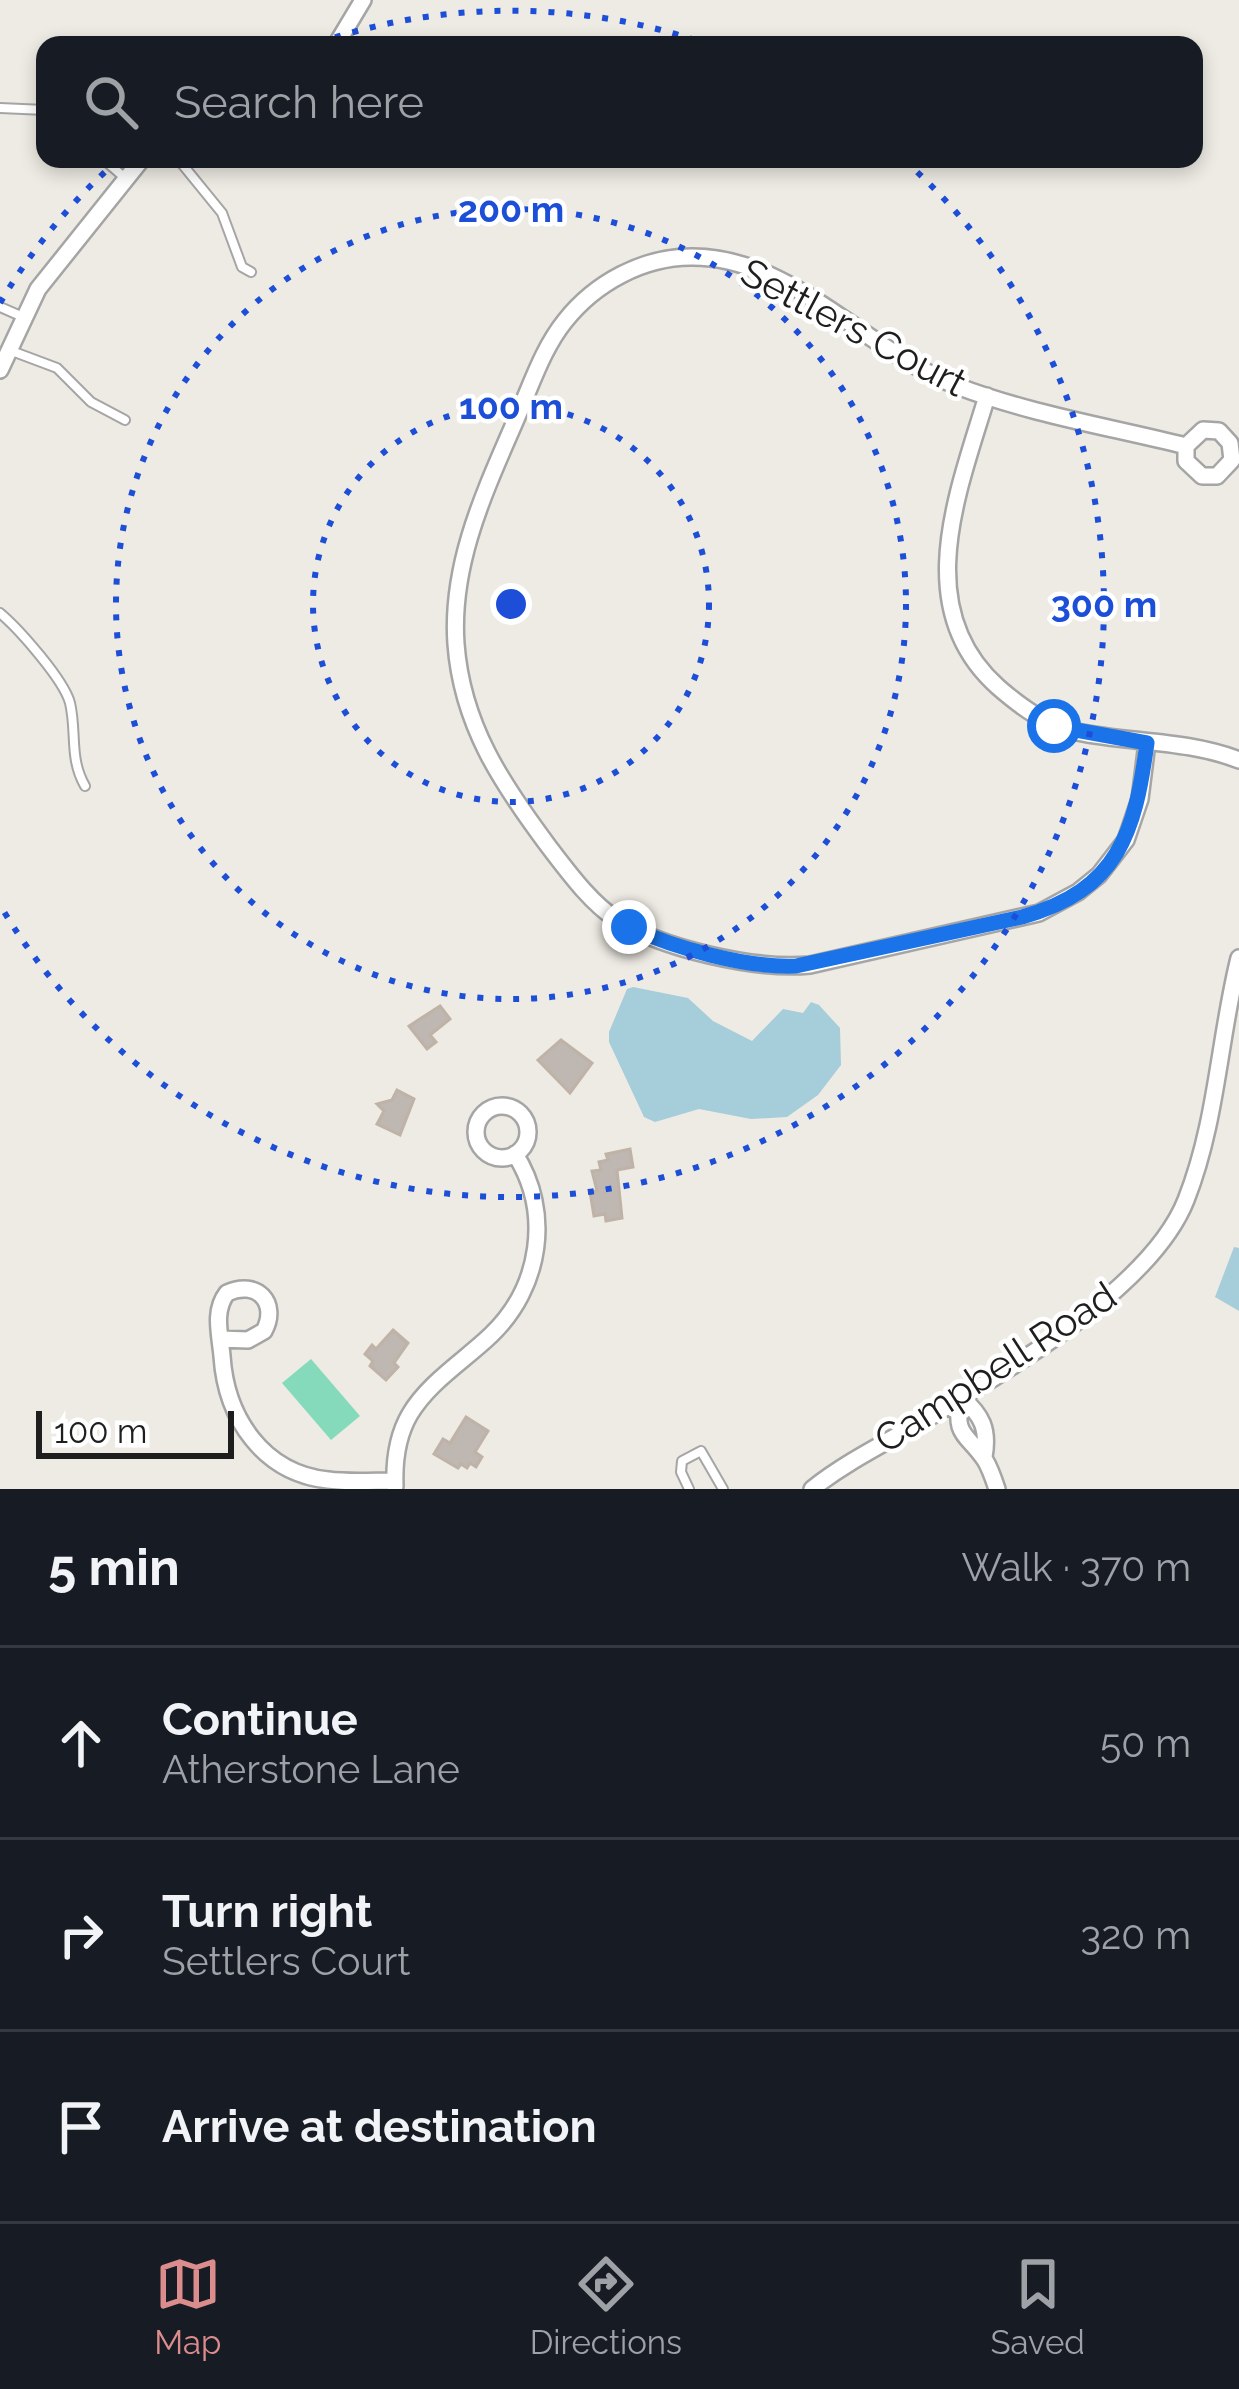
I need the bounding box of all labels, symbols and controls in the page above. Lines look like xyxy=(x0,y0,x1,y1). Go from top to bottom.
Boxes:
search box xyxy=(36,36,1203,168)
icon: search xyxy=(78,69,144,135)
text: Search here xyxy=(174,76,424,129)
text: 200 m xyxy=(458,188,564,230)
street label: Settlers Court xyxy=(734,248,974,406)
text: 100 m xyxy=(459,385,563,427)
centre of rings xyxy=(490,583,532,625)
text: 300 m xyxy=(1051,583,1157,625)
route start xyxy=(1027,699,1081,753)
route end xyxy=(602,900,656,954)
street label: Campbell Road xyxy=(866,1272,1124,1462)
scale bar xyxy=(36,1405,234,1458)
text: 100 m xyxy=(54,1412,147,1451)
text: 5 min xyxy=(48,1537,180,1597)
text: Walk · 370 m xyxy=(961,1544,1191,1590)
text: Continue xyxy=(162,1693,358,1746)
icon: ahead xyxy=(48,1710,114,1776)
text: 50 m xyxy=(1100,1720,1191,1766)
text: Atherstone Lane xyxy=(162,1746,460,1792)
text: Turn right xyxy=(162,1885,372,1938)
icon: right xyxy=(48,1902,114,1968)
text: 320 m xyxy=(1080,1912,1191,1958)
text: Settlers Court xyxy=(162,1938,410,1984)
icon: arrive xyxy=(48,2094,114,2160)
text: Arrive at destination xyxy=(162,2100,597,2153)
tab: Map xyxy=(154,2251,221,2362)
tab: Directions xyxy=(530,2251,682,2362)
tab: Saved xyxy=(990,2251,1085,2362)

